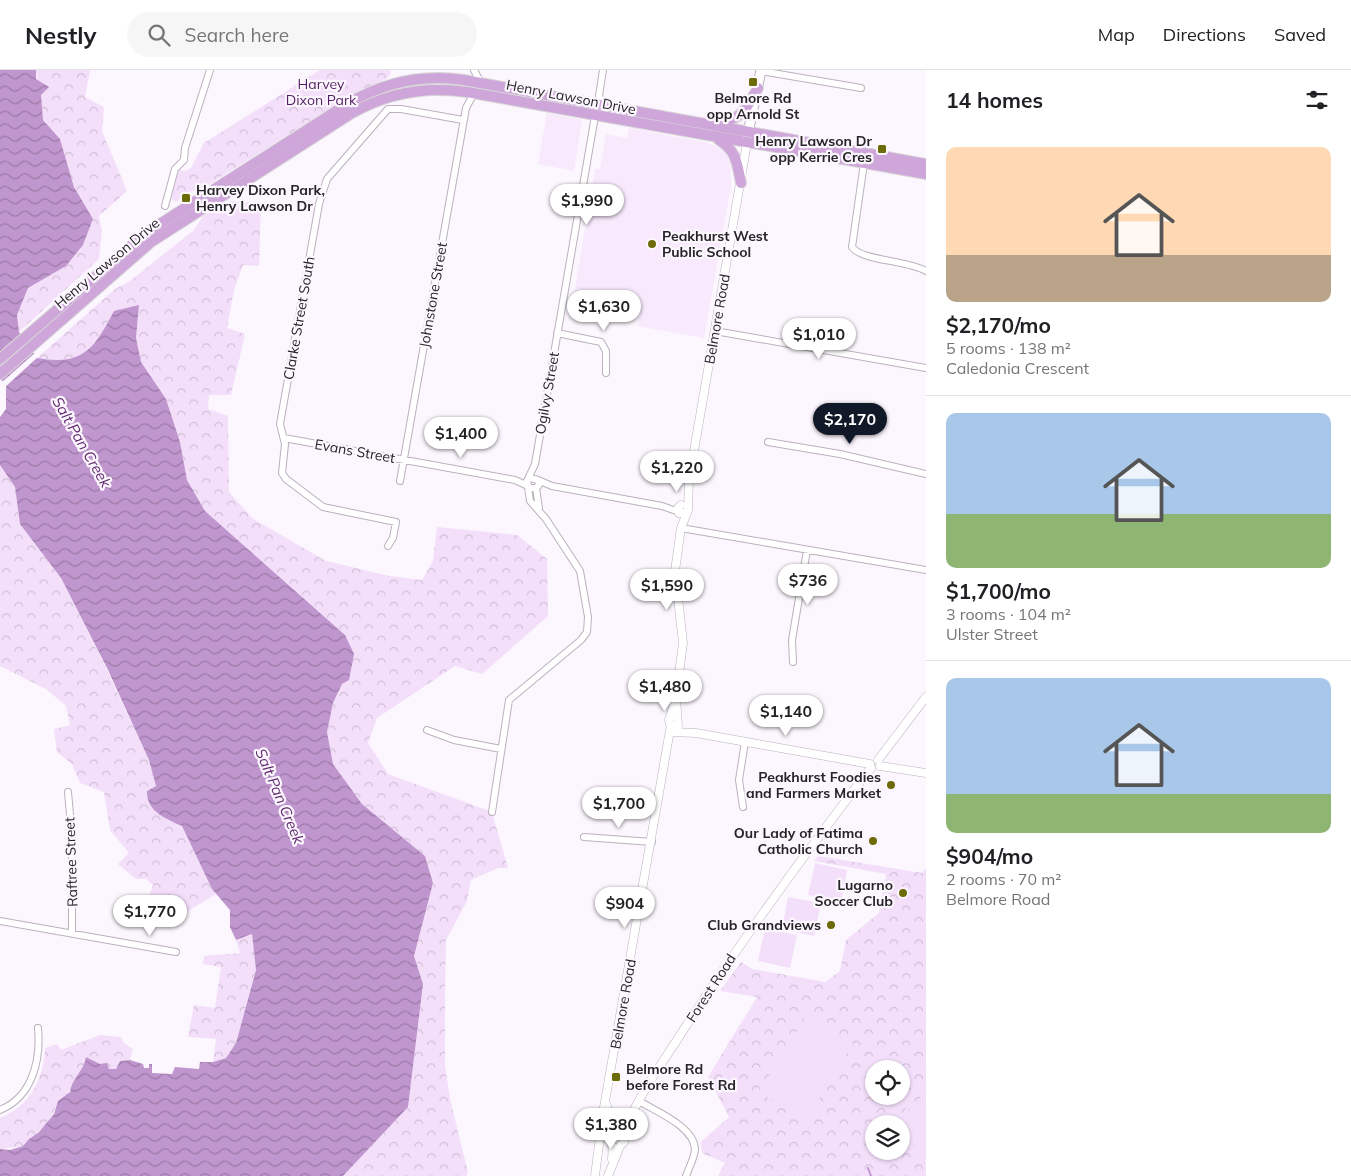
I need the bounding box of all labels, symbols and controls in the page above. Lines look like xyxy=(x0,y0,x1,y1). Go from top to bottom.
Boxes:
search box xyxy=(127,12,477,57)
text: Nestly xyxy=(25,20,97,50)
icon: search xyxy=(145,21,173,49)
text: Search here xyxy=(185,23,289,47)
text: Map xyxy=(1098,23,1135,46)
text: Directions xyxy=(1163,23,1246,46)
text: Saved xyxy=(1274,23,1326,46)
park label: Harvey Dixon Park xyxy=(286,75,357,109)
street label: Henry Lawson Drive xyxy=(505,76,637,118)
marker: Belmore Rd opp Arnold St xyxy=(747,76,759,88)
icon: filters xyxy=(1303,86,1331,114)
text: 14 homes xyxy=(946,87,1043,113)
place label: Belmore Rd opp Arnold St xyxy=(707,89,800,123)
place label: Henry Lawson Dr opp Kerrie Cres xyxy=(755,132,872,166)
marker: Henry Lawson Dr opp Kerrie Cres xyxy=(876,143,888,155)
icon: home xyxy=(1094,180,1184,270)
place label: Harvey Dixon Park, Henry Lawson Dr xyxy=(196,181,325,215)
pin: $1,990 xyxy=(546,184,628,226)
text: $1,990 xyxy=(561,190,613,210)
marker: Harvey Dixon Park, Henry Lawson Dr xyxy=(180,192,192,204)
street label: Henry Lawson Drive xyxy=(51,214,163,312)
place label: Peakhurst West Public School xyxy=(662,227,769,261)
marker: Peakhurst West Public School xyxy=(646,238,658,250)
street label: Johnstone Street xyxy=(415,241,451,349)
street label: Clarke Street South xyxy=(279,255,319,381)
street label: Belmore Road xyxy=(700,272,734,366)
pin: $1,630 xyxy=(563,290,645,332)
text: $1,630 xyxy=(578,296,630,316)
text: $2,170/mo xyxy=(946,312,1051,338)
pin: $1,010 xyxy=(778,318,860,360)
text: $1,010 xyxy=(793,324,845,344)
text: 5 rooms · 138 m² xyxy=(946,338,1071,358)
street label: Ogilvy Street xyxy=(531,350,563,436)
text: Caledonia Crescent xyxy=(946,358,1089,378)
water label: Salt Pan Creek xyxy=(48,393,116,492)
pin: $2,170 xyxy=(809,402,891,445)
text: $2,170 xyxy=(824,409,876,429)
pin: $1,400 xyxy=(420,416,502,459)
text: $1,400 xyxy=(435,423,487,443)
street label: Evans Street xyxy=(313,435,397,467)
icon: home xyxy=(1094,445,1184,535)
pin: $1,220 xyxy=(636,450,718,493)
text: $1,220 xyxy=(651,457,703,477)
pin: $736 xyxy=(778,564,838,606)
pin: $1,590 xyxy=(626,568,708,611)
text: $736 xyxy=(789,570,827,590)
text: $1,590 xyxy=(641,575,693,595)
text: $1,700/mo xyxy=(946,578,1051,604)
text: 3 rooms · 104 m² xyxy=(946,604,1071,624)
text: Ulster Street xyxy=(946,624,1038,644)
pin: $1,480 xyxy=(624,670,706,712)
text: $1,480 xyxy=(639,676,691,696)
pin: $1,140 xyxy=(745,694,827,737)
text: $1,140 xyxy=(760,701,812,721)
icon: home xyxy=(1094,710,1184,800)
water label: Salt Pan Creek xyxy=(251,745,309,848)
place label: Peakhurst Foodies and Farmers Market xyxy=(746,768,882,802)
marker: Peakhurst Foodies and Farmers Market xyxy=(885,779,897,791)
pin: $1,700 xyxy=(578,786,660,829)
text: $1,700 xyxy=(593,793,645,813)
street label: Raftree Street xyxy=(60,817,82,907)
place label: Our Lady of Fatima Catholic Church xyxy=(734,824,863,858)
marker: Our Lady of Fatima Catholic Church xyxy=(867,835,879,847)
text: $904/mo xyxy=(946,843,1033,869)
text: 2 rooms · 70 m² xyxy=(946,869,1061,889)
place label: Lugarno Soccer Club xyxy=(815,876,893,910)
pin: $904 xyxy=(595,886,655,929)
marker: Lugarno Soccer Club xyxy=(897,887,909,899)
text: Belmore Road xyxy=(946,889,1050,909)
text: $904 xyxy=(606,893,644,913)
pin: $1,770 xyxy=(109,894,191,937)
text: $1,770 xyxy=(124,901,176,921)
place label: Club Grandviews xyxy=(707,916,821,934)
marker: Club Grandviews xyxy=(825,919,837,931)
street label: Forest Road xyxy=(682,950,740,1026)
street label: Belmore Road xyxy=(606,957,640,1051)
place label: Belmore Rd before Forest Rd xyxy=(626,1060,736,1094)
map controls xyxy=(865,1060,910,1160)
button: locate xyxy=(865,1060,910,1105)
marker: Belmore Rd before Forest Rd xyxy=(610,1071,622,1083)
pin: $1,380 xyxy=(570,1108,652,1150)
text: $1,380 xyxy=(585,1114,637,1134)
button: layers xyxy=(865,1115,910,1160)

